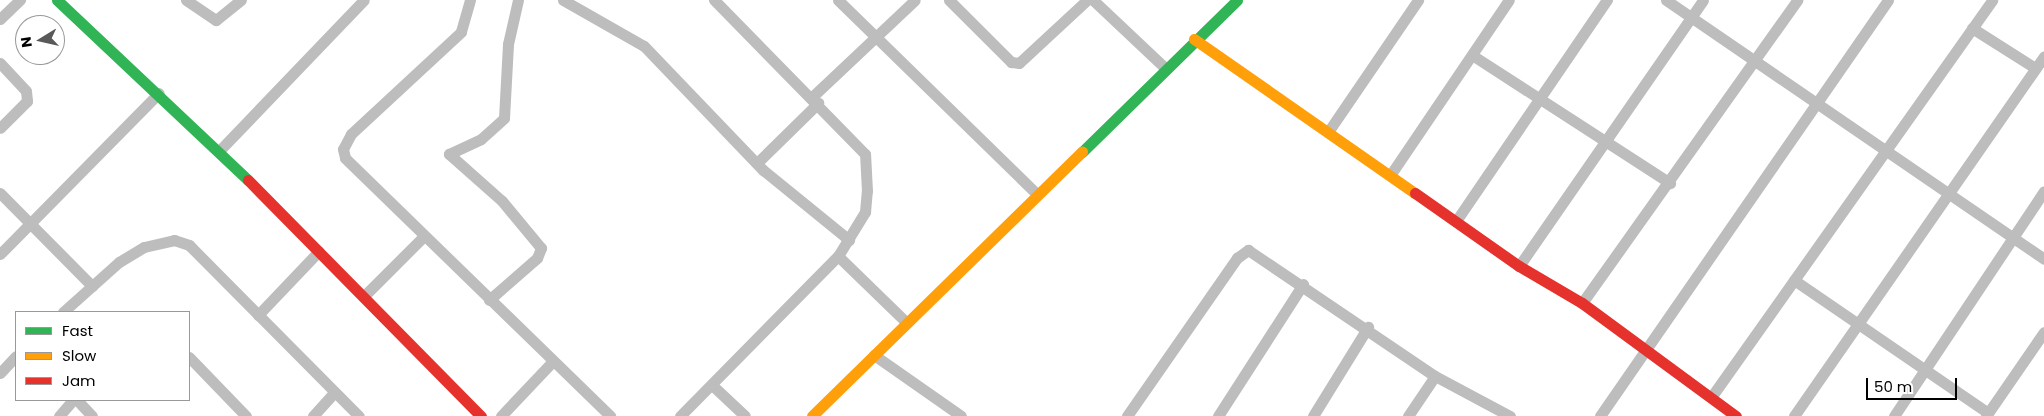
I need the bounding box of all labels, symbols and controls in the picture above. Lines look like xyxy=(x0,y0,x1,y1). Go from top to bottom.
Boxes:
north arrow xyxy=(15,15,65,65)
text: N xyxy=(15,35,37,49)
legend xyxy=(15,311,190,401)
text: Fast xyxy=(62,320,93,341)
text: Slow xyxy=(62,345,96,366)
scale bar xyxy=(1869,368,1960,400)
text: Jam xyxy=(62,370,96,391)
text: 50 m xyxy=(1874,376,1912,397)

